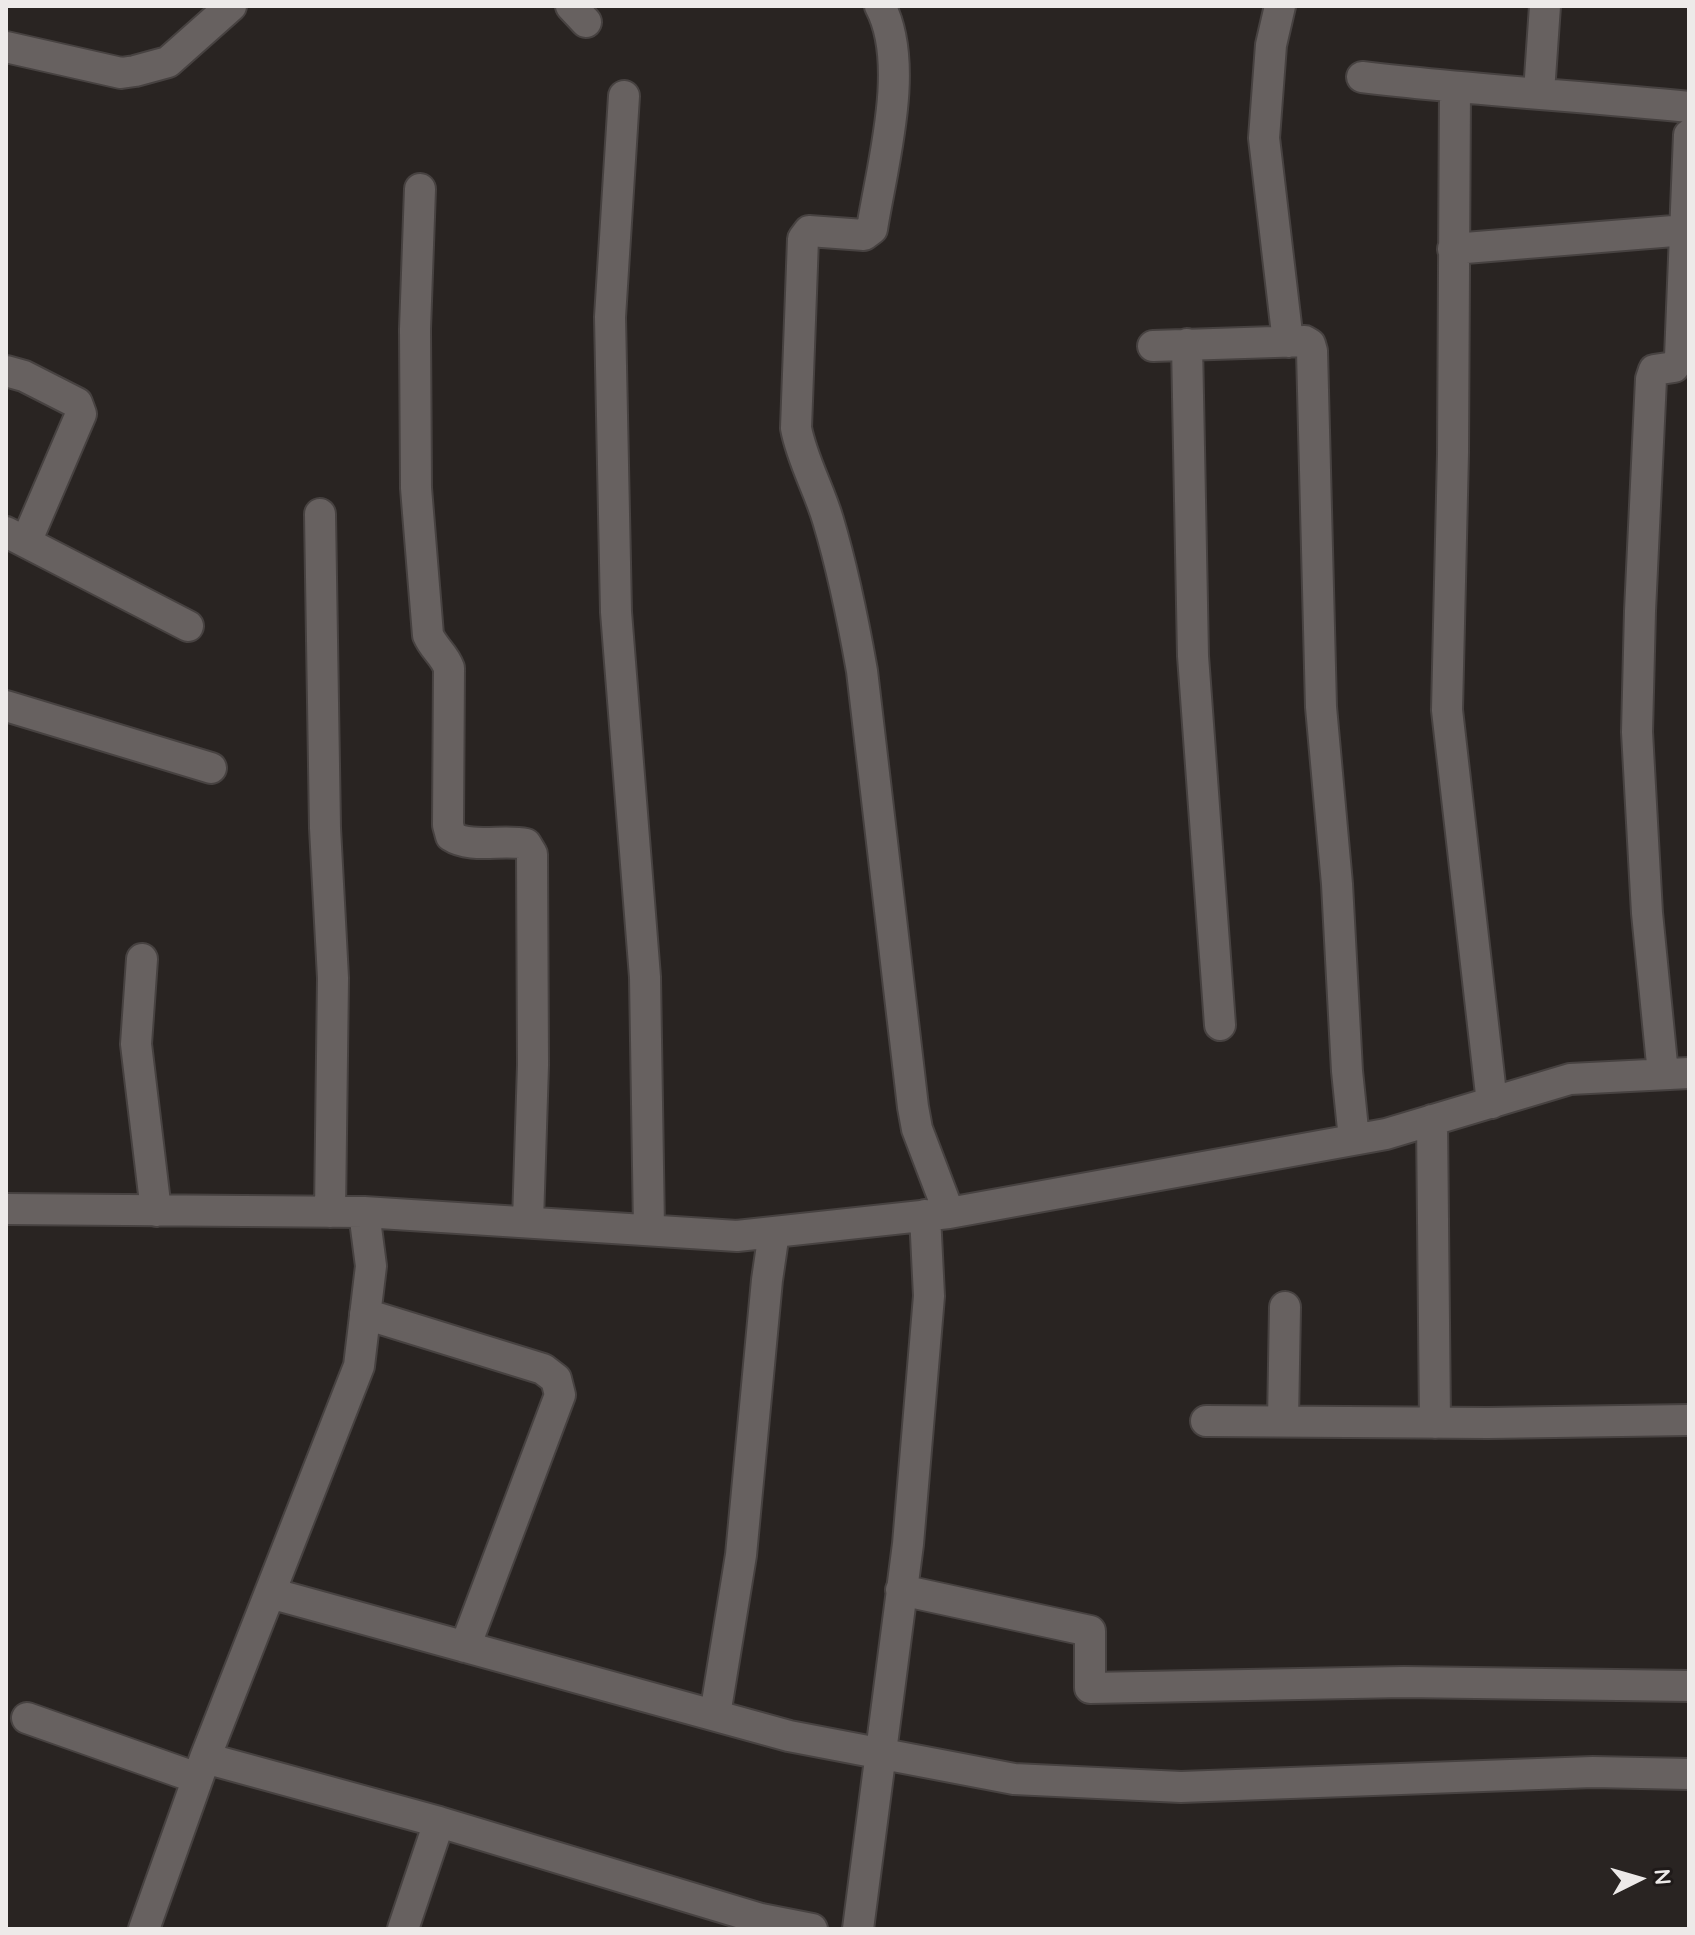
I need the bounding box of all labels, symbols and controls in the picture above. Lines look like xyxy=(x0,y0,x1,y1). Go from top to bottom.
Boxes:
north arrow xyxy=(1599,1839,1679,1919)
text: N xyxy=(1648,1868,1678,1886)

